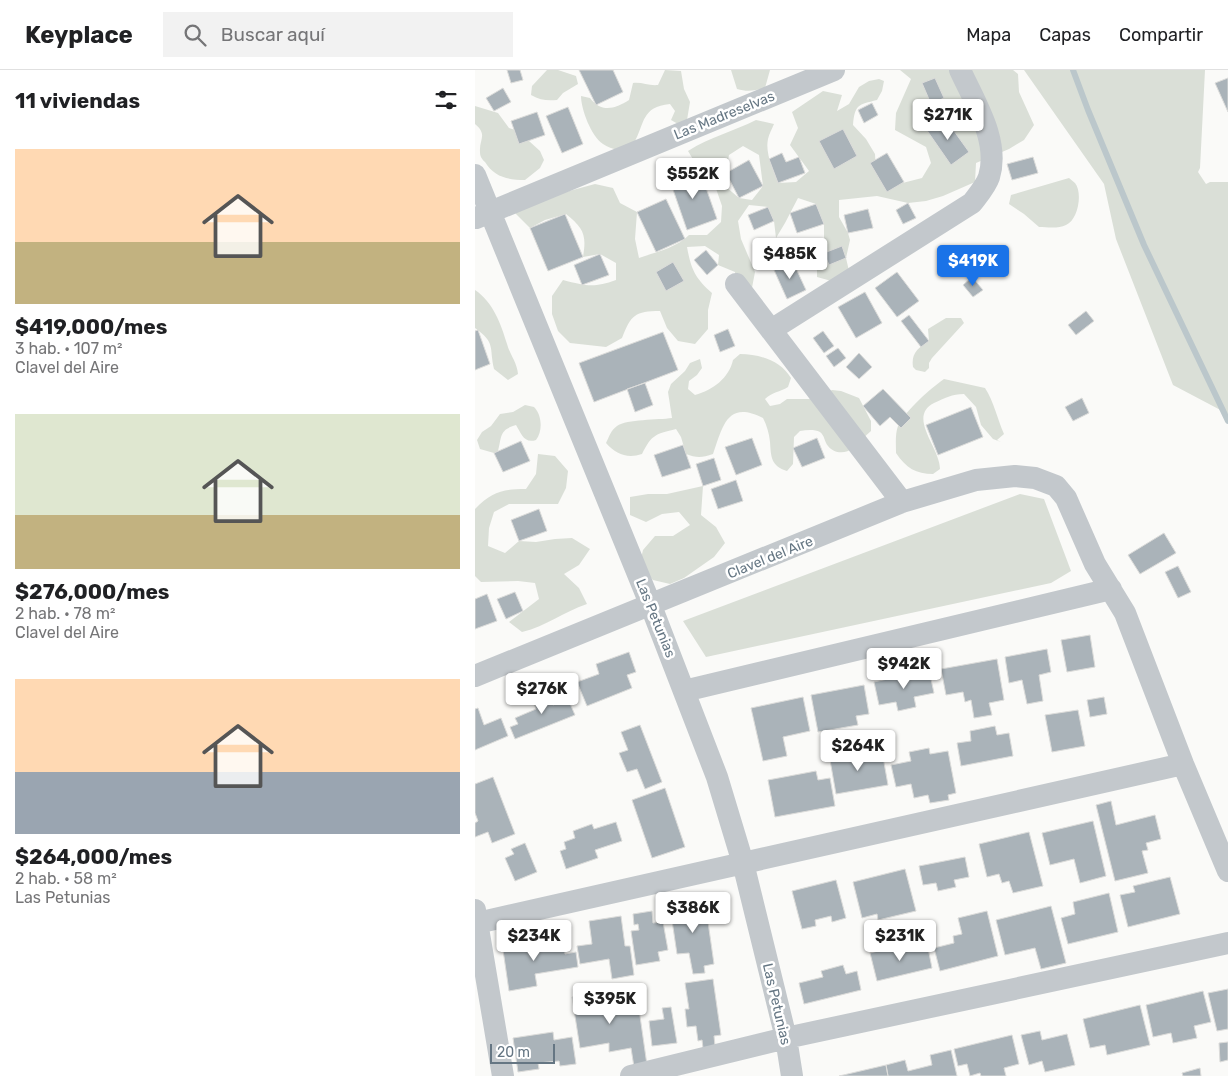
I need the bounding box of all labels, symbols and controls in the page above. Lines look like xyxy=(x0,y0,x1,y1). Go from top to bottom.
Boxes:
search box xyxy=(163,12,513,57)
text: Keyplace xyxy=(25,21,133,49)
icon: search xyxy=(181,21,209,49)
text: Buscar aquí xyxy=(221,23,325,46)
text: Mapa xyxy=(966,24,1011,46)
text: Capas xyxy=(1039,24,1091,46)
text: Compartir xyxy=(1119,24,1203,46)
icon: filters xyxy=(432,86,460,114)
text: 11 viviendas xyxy=(15,88,140,113)
street label: Las Madreselvas xyxy=(671,88,777,143)
pin: $271K xyxy=(913,98,983,141)
text: $271K xyxy=(924,105,972,124)
pin: $552K xyxy=(658,158,728,200)
text: $552K xyxy=(667,164,719,183)
icon: home xyxy=(193,181,283,271)
pin: $485K xyxy=(755,238,825,280)
text: $485K xyxy=(763,244,817,263)
pin: $419K xyxy=(938,244,1008,287)
text: $419K xyxy=(948,251,998,270)
text: $419,000/mes xyxy=(15,314,167,339)
text: 3 hab. · 107 m² xyxy=(15,339,122,358)
text: Clavel del Aire xyxy=(15,358,119,377)
icon: home xyxy=(193,446,283,536)
street label: Clavel del Aire xyxy=(725,532,816,582)
street label: Las Petunias xyxy=(632,576,679,660)
text: $276,000/mes xyxy=(15,579,169,604)
text: 2 hab. · 78 m² xyxy=(15,604,115,623)
text: Clavel del Aire xyxy=(15,623,119,642)
pin: $942K xyxy=(869,648,939,690)
text: $942K xyxy=(878,654,930,673)
pin: $276K xyxy=(507,672,577,715)
text: $276K xyxy=(517,679,567,698)
icon: home xyxy=(193,711,283,801)
pin: $264K xyxy=(823,730,893,772)
text: $264K xyxy=(831,736,885,755)
text: $264,000/mes xyxy=(15,844,172,869)
text: 2 hab. · 58 m² xyxy=(15,869,117,888)
text: Las Petunias xyxy=(15,888,110,907)
pin: $386K xyxy=(658,892,728,934)
text: $386K xyxy=(666,898,720,917)
pin: $234K xyxy=(499,920,569,962)
pin: $231K xyxy=(865,920,935,962)
text: $234K xyxy=(507,926,561,945)
text: $231K xyxy=(875,926,925,945)
street label: Las Petunias xyxy=(759,962,794,1047)
pin: $395K xyxy=(575,982,645,1025)
text: $395K xyxy=(584,989,636,1008)
scale bar xyxy=(490,1041,555,1064)
text: 20 m xyxy=(497,1044,530,1061)

